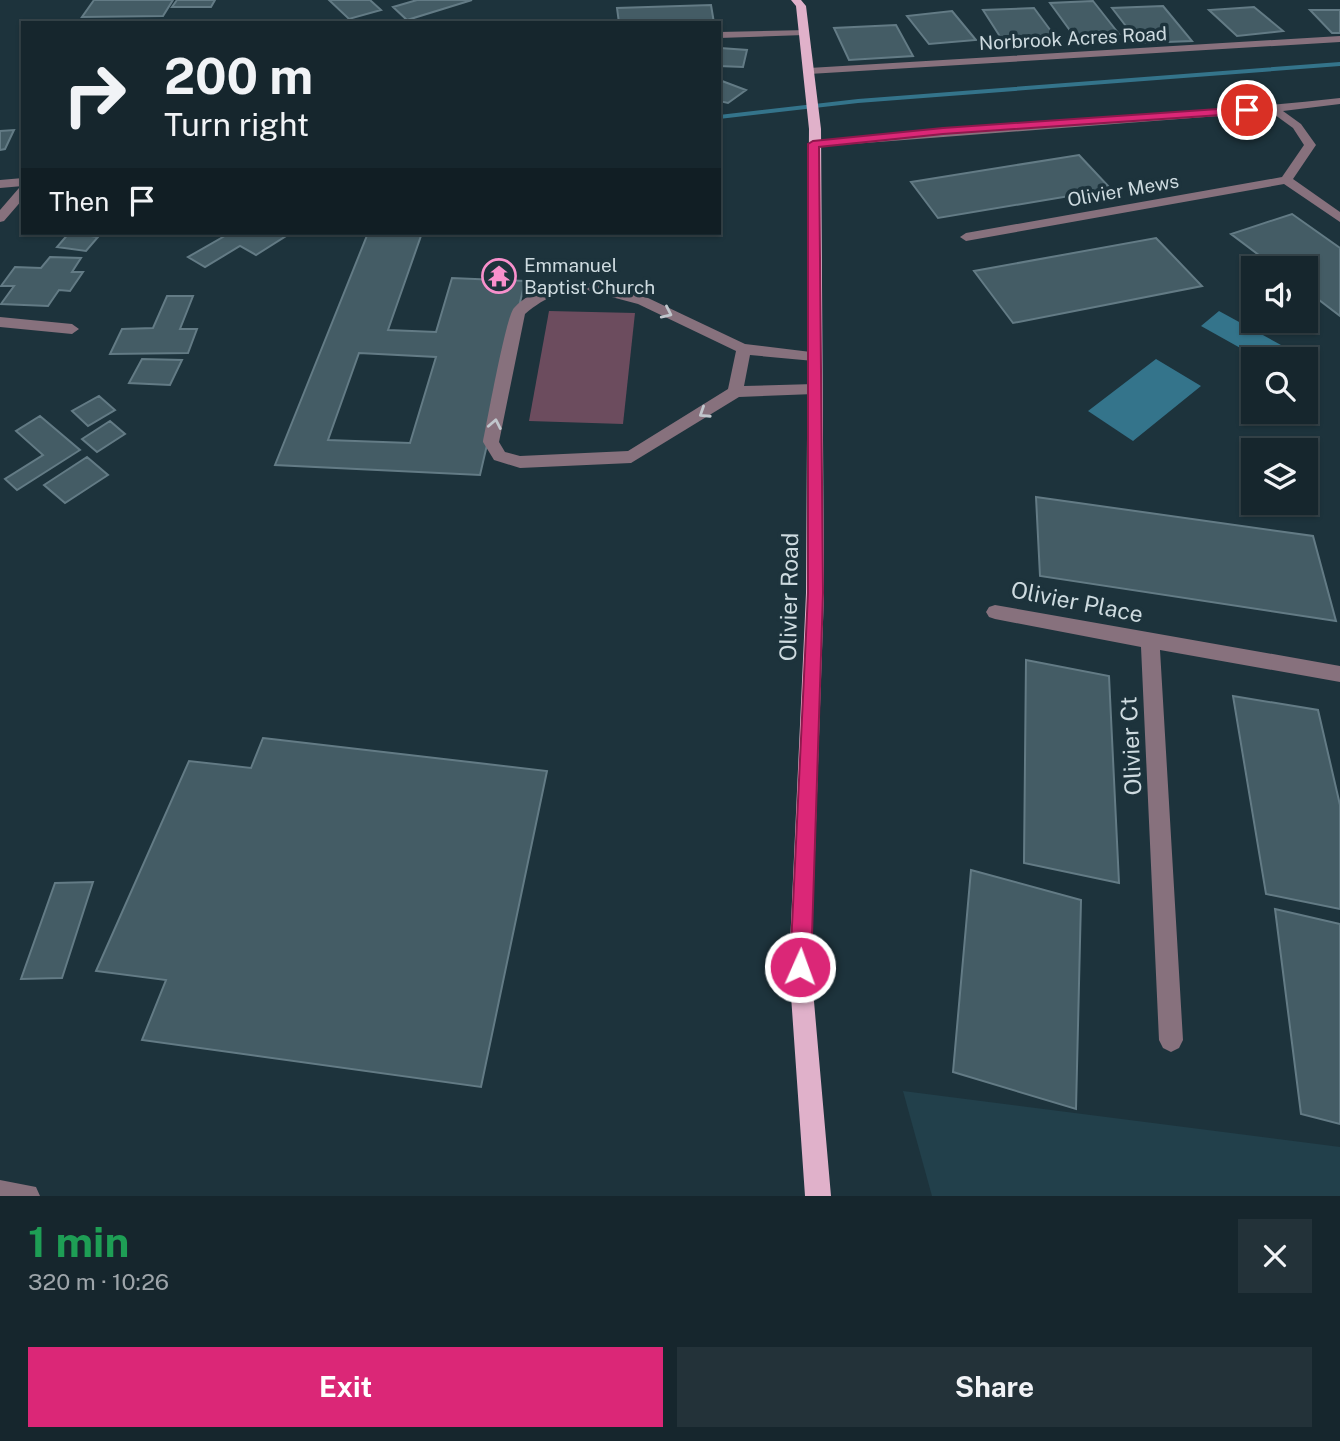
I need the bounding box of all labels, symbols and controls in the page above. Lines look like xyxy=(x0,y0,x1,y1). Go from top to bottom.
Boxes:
street label: Norbrook Acres Road xyxy=(978,22,1168,54)
text: 200 m xyxy=(164,47,313,105)
icon: right xyxy=(49,49,140,140)
pin xyxy=(1217,80,1277,140)
icon: arrive xyxy=(1228,91,1266,129)
text: Turn right xyxy=(164,106,309,143)
street label: Olivier Mews xyxy=(1066,169,1180,211)
icon: arrive xyxy=(123,182,161,220)
text: Then xyxy=(49,186,109,217)
place label: Emmanuel Baptist Church xyxy=(524,254,655,298)
map controls xyxy=(1241,256,1318,515)
button: sound xyxy=(1241,256,1318,333)
temple icon: Emmanuel Baptist Church xyxy=(480,257,518,295)
one-way arrow xyxy=(660,304,672,318)
button: search xyxy=(1241,347,1318,424)
one-way arrow xyxy=(698,405,711,418)
one-way arrow xyxy=(487,418,502,430)
button: layers xyxy=(1241,438,1318,515)
street label: Olivier Road xyxy=(774,532,803,662)
street label: Olivier Place xyxy=(1009,575,1145,628)
street label: Olivier Ct xyxy=(1114,696,1147,796)
position arrow xyxy=(763,930,837,1004)
text: 1 min xyxy=(28,1217,129,1266)
button: close xyxy=(1238,1219,1312,1293)
text: 320 m · 10:26 xyxy=(28,1268,169,1295)
button: Exit xyxy=(28,1347,663,1427)
button: Share xyxy=(677,1347,1312,1427)

